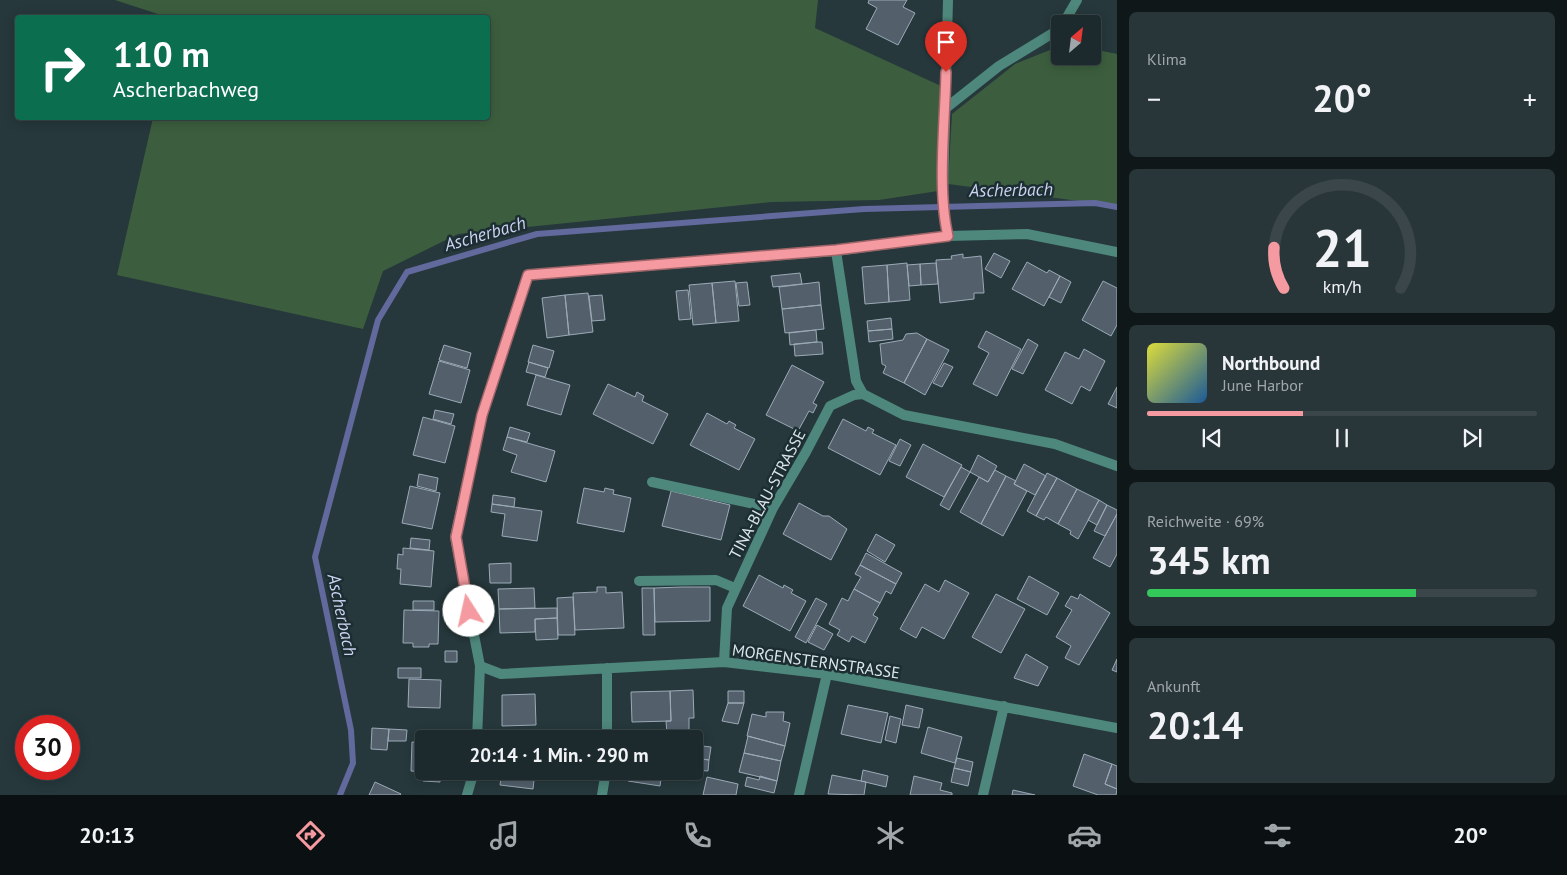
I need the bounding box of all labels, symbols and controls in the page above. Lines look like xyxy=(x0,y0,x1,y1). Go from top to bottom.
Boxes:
north arrow xyxy=(1051,15,1101,65)
map controls xyxy=(1051,15,1101,65)
pin xyxy=(925,21,967,72)
icon: arrive xyxy=(932,28,960,56)
text: 110 m xyxy=(113,31,210,77)
icon: right xyxy=(30,35,95,100)
text: Klima xyxy=(1147,49,1187,69)
text: 20° xyxy=(1312,73,1372,122)
text: Ascherbachweg xyxy=(113,75,259,103)
text: − xyxy=(1147,80,1161,117)
text: + xyxy=(1523,80,1537,117)
water label: Ascherbach xyxy=(968,177,1053,202)
water label: Ascherbach xyxy=(441,211,528,256)
text: 21 xyxy=(1313,214,1371,281)
text: km/h xyxy=(1322,275,1362,298)
text: Northbound xyxy=(1222,351,1320,375)
text: June Harbor xyxy=(1222,375,1303,395)
icon: previous xyxy=(1198,424,1226,452)
icon: pause xyxy=(1328,424,1356,452)
icon: next xyxy=(1458,424,1486,452)
street label: TINA-BLAU-STRASSE xyxy=(724,426,810,562)
text: Reichweite · 69% xyxy=(1147,511,1264,531)
text: 345 km xyxy=(1147,535,1271,584)
water label: Ascherbach xyxy=(322,571,362,658)
position arrow xyxy=(442,584,494,636)
street label: MORGENSTERNSTRASSE xyxy=(731,639,901,683)
text: Ankunft xyxy=(1147,676,1200,696)
text: 20:14 xyxy=(1147,700,1243,749)
speed limit sign: 30 xyxy=(15,715,80,780)
text: 20:14 · 1 Min. · 290 m xyxy=(469,743,649,767)
icon: directions xyxy=(293,818,328,853)
icon: music xyxy=(487,818,522,853)
icon: phone xyxy=(680,818,715,853)
icon: climate xyxy=(873,818,908,853)
icon: car xyxy=(1067,818,1102,853)
icon: filters xyxy=(1260,818,1295,853)
text: 20:13 xyxy=(79,821,135,849)
text: 20° xyxy=(1453,821,1488,849)

